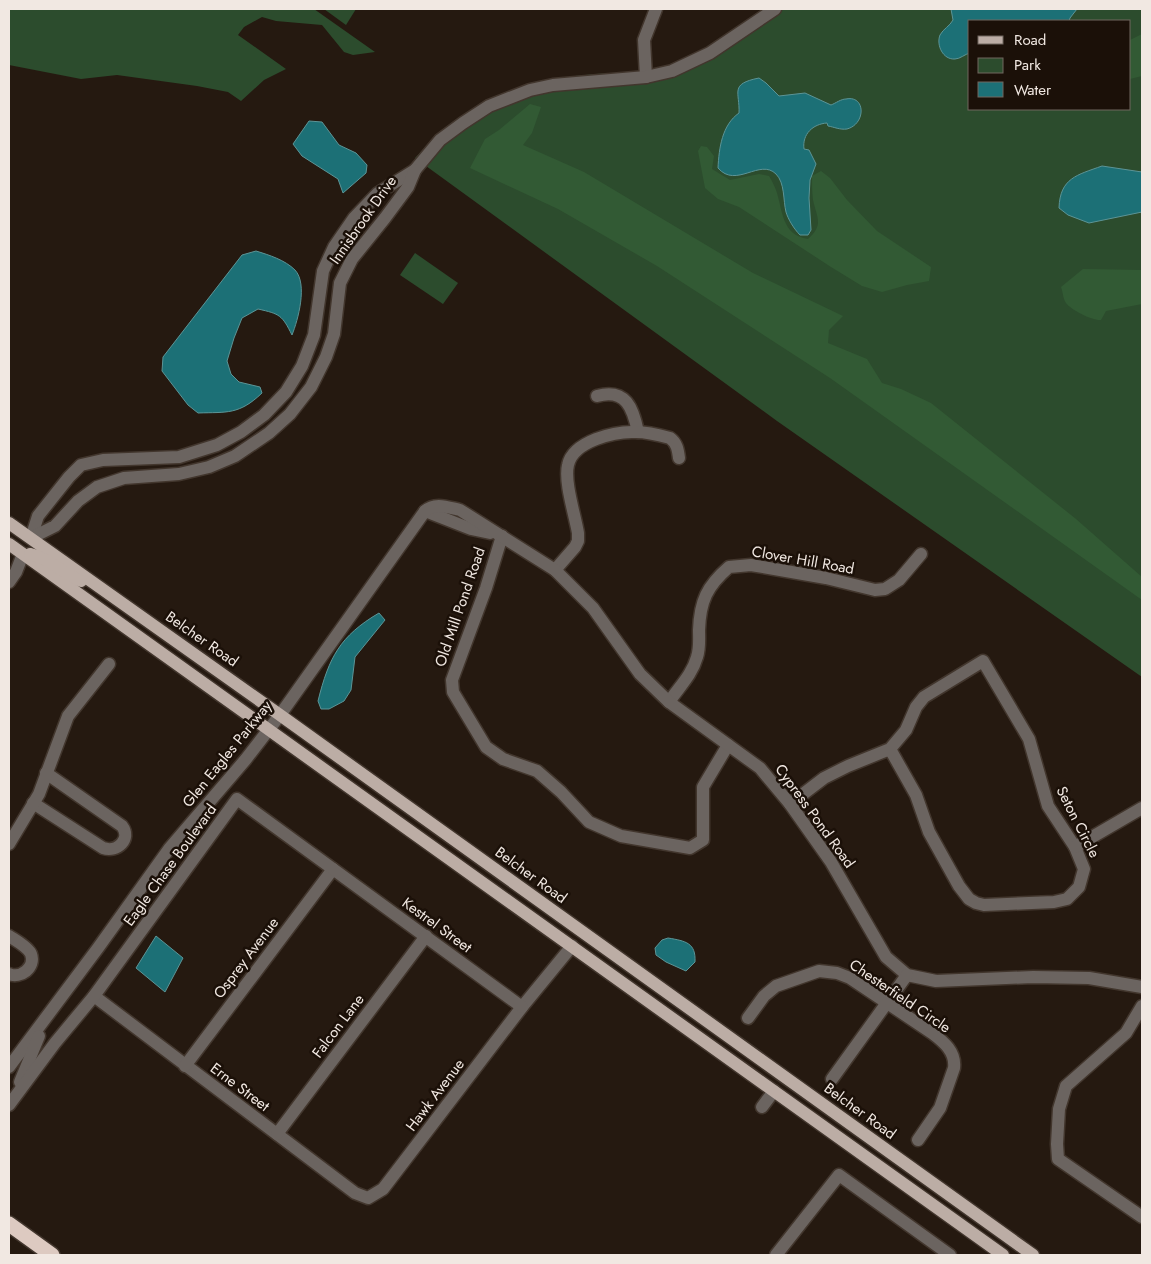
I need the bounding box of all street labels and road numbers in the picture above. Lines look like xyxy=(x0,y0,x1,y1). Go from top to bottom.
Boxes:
street label: Innisbrook Drive xyxy=(324,171,402,269)
street label: Clover Hill Road xyxy=(750,540,856,580)
street label: Old Mill Pond Road xyxy=(429,544,491,670)
street label: Belcher Road xyxy=(161,606,243,672)
street label: Glen Eagles Parkway xyxy=(177,696,277,812)
street label: Cypress Pond Road xyxy=(770,759,860,873)
street label: Seton Circle xyxy=(1051,782,1106,862)
street label: Eagle Chase Boulevard xyxy=(118,799,222,931)
street label: Belcher Road xyxy=(490,841,572,909)
street label: Kestrel Street xyxy=(397,892,477,958)
street label: Osprey Avenue xyxy=(208,913,284,1003)
street label: Chesterfield Circle xyxy=(845,954,955,1038)
street label: Falcon Lane xyxy=(307,989,370,1063)
street label: Hawk Avenue xyxy=(400,1054,470,1136)
street label: Erne Street xyxy=(206,1057,275,1117)
street label: Belcher Road xyxy=(819,1077,901,1145)

